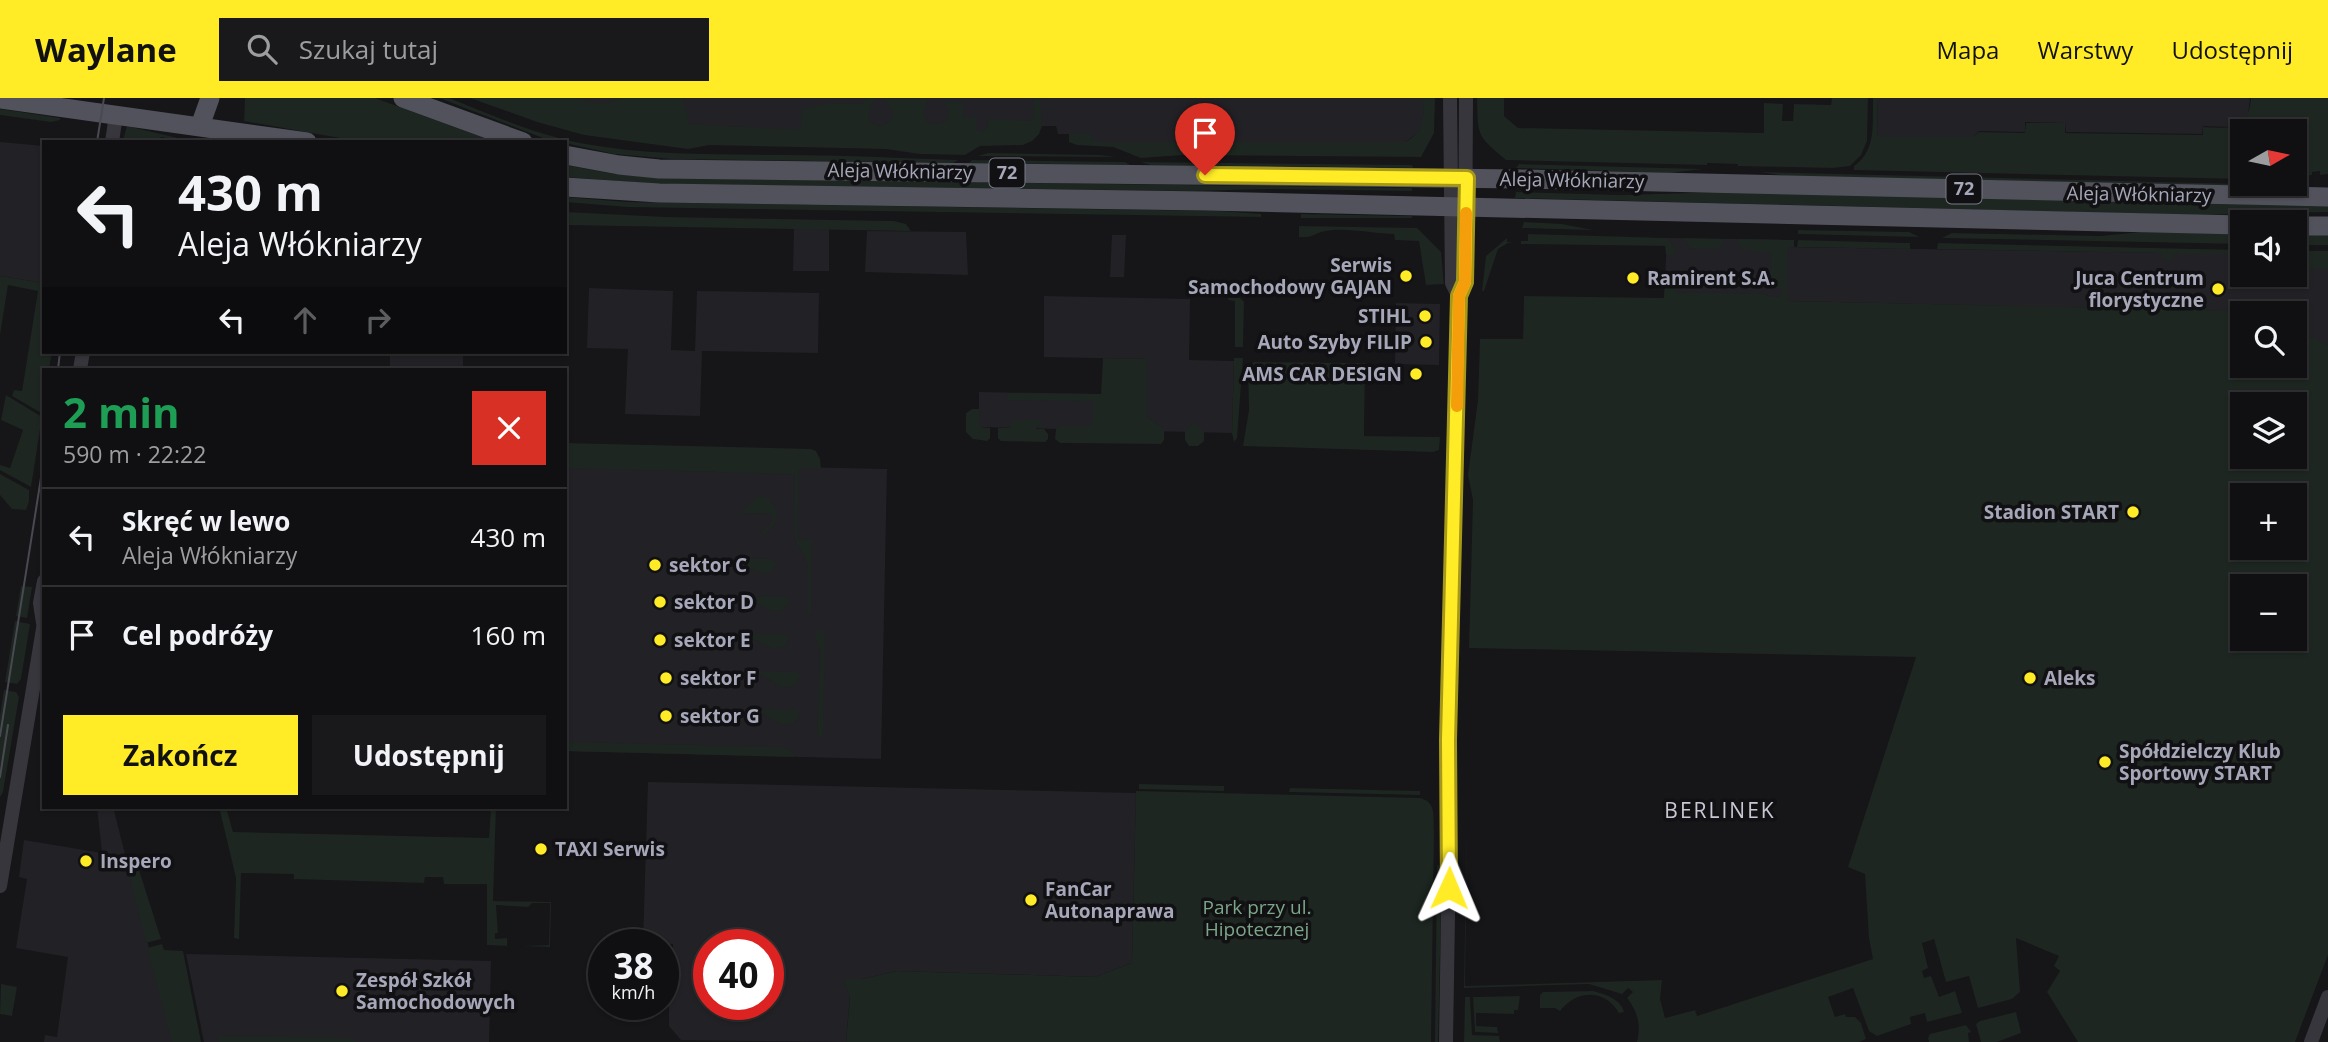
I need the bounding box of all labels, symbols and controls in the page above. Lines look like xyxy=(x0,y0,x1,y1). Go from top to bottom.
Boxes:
search box xyxy=(219,18,709,81)
text: Waylane xyxy=(35,27,177,72)
icon: search xyxy=(243,30,281,68)
text: Szukaj tutaj xyxy=(299,31,438,67)
text: Mapa xyxy=(1937,33,1999,66)
text: Warstwy xyxy=(2037,33,2133,66)
text: Udostępnij xyxy=(2171,33,2293,66)
pin xyxy=(1175,103,1235,175)
icon: arrive xyxy=(1186,114,1224,152)
north arrow xyxy=(2230,119,2306,196)
map controls xyxy=(2230,119,2307,651)
street label: Aleja Włókniarzy xyxy=(827,157,973,185)
road number: 72 xyxy=(990,158,1024,188)
text: 430 m xyxy=(178,159,323,225)
street label: Aleja Włókniarzy xyxy=(1499,166,1645,194)
icon: left xyxy=(63,168,154,259)
road number: 72 xyxy=(1946,174,1982,204)
street label: Aleja Włókniarzy xyxy=(2066,180,2212,208)
button: sound xyxy=(2230,210,2307,287)
text: Aleja Włókniarzy xyxy=(178,222,422,265)
place label: Serwis Samochodowy GAJAN xyxy=(1188,252,1392,300)
place label: Ramirent S.A. xyxy=(1647,265,1775,291)
place label: Juca Centrum florystyczne xyxy=(2073,265,2204,313)
marker: Serwis Samochodowy GAJAN xyxy=(1398,268,1414,284)
marker: Ramirent S.A. xyxy=(1625,270,1641,286)
marker: Juca Centrum florystyczne xyxy=(2210,281,2226,297)
icon: left xyxy=(213,301,251,339)
icon: ahead xyxy=(286,301,324,339)
icon: right xyxy=(359,301,397,339)
button: search xyxy=(2230,301,2307,378)
place label: STIHL xyxy=(1358,303,1411,329)
marker: STIHL xyxy=(1417,308,1433,324)
place label: Auto Szyby FILIP xyxy=(1257,329,1412,355)
marker: Auto Szyby FILIP xyxy=(1418,334,1434,350)
place label: AMS CAR DESIGN xyxy=(1242,361,1402,387)
marker: AMS CAR DESIGN xyxy=(1408,366,1424,382)
text: 2 min xyxy=(63,383,180,440)
button: close xyxy=(472,391,546,465)
button: layers xyxy=(2230,392,2307,469)
text: 590 m · 22:22 xyxy=(63,438,206,470)
button: + xyxy=(2230,483,2307,560)
place label: Stadion START xyxy=(1984,499,2119,525)
text: Skręć w lewo xyxy=(122,503,290,539)
marker: Stadion START xyxy=(2125,504,2141,520)
icon: left xyxy=(63,518,101,556)
text: 430 m xyxy=(471,519,546,555)
text: Aleja Włókniarzy xyxy=(122,539,297,571)
place label: sektor C xyxy=(669,552,747,578)
marker: sektor C xyxy=(647,557,663,573)
button: − xyxy=(2230,574,2307,651)
place label: sektor D xyxy=(674,589,754,615)
marker: sektor D xyxy=(652,594,668,610)
icon: arrive xyxy=(63,616,101,654)
text: Cel podróży xyxy=(122,617,273,653)
text: 160 m xyxy=(471,617,546,653)
place label: sektor E xyxy=(674,627,751,653)
marker: sektor E xyxy=(652,632,668,648)
place label: sektor F xyxy=(680,665,756,691)
place label: Aleks xyxy=(2044,665,2095,691)
marker: sektor F xyxy=(658,670,674,686)
marker: Aleks xyxy=(2022,670,2038,686)
place label: sektor G xyxy=(680,703,760,729)
marker: sektor G xyxy=(658,708,674,724)
button: Zakończ xyxy=(63,715,298,795)
button: Udostępnij xyxy=(312,715,546,795)
place label: Spółdzielczy Klub Sportowy START xyxy=(2119,738,2281,786)
marker: Spółdzielczy Klub Sportowy START xyxy=(2097,754,2113,770)
district label: BERLINEK xyxy=(1664,796,1776,824)
place label: TAXI Serwis xyxy=(555,836,665,862)
marker: TAXI Serwis xyxy=(533,841,549,857)
place label: Inspero xyxy=(100,848,172,874)
position arrow xyxy=(1412,851,1486,925)
marker: Inspero xyxy=(78,853,94,869)
place label: FanCar Autonaprawa xyxy=(1045,876,1174,924)
marker: FanCar Autonaprawa xyxy=(1023,892,1039,908)
park label: Park przy ul. Hipotecznej xyxy=(1203,894,1311,942)
speed limit sign: 40 xyxy=(693,929,784,1020)
text: 38 xyxy=(613,942,654,989)
place label: Zespół Szkół Samochodowych xyxy=(356,967,516,1015)
text: km/h xyxy=(612,980,655,1004)
marker: Zespół Szkół Samochodowych xyxy=(334,983,350,999)

